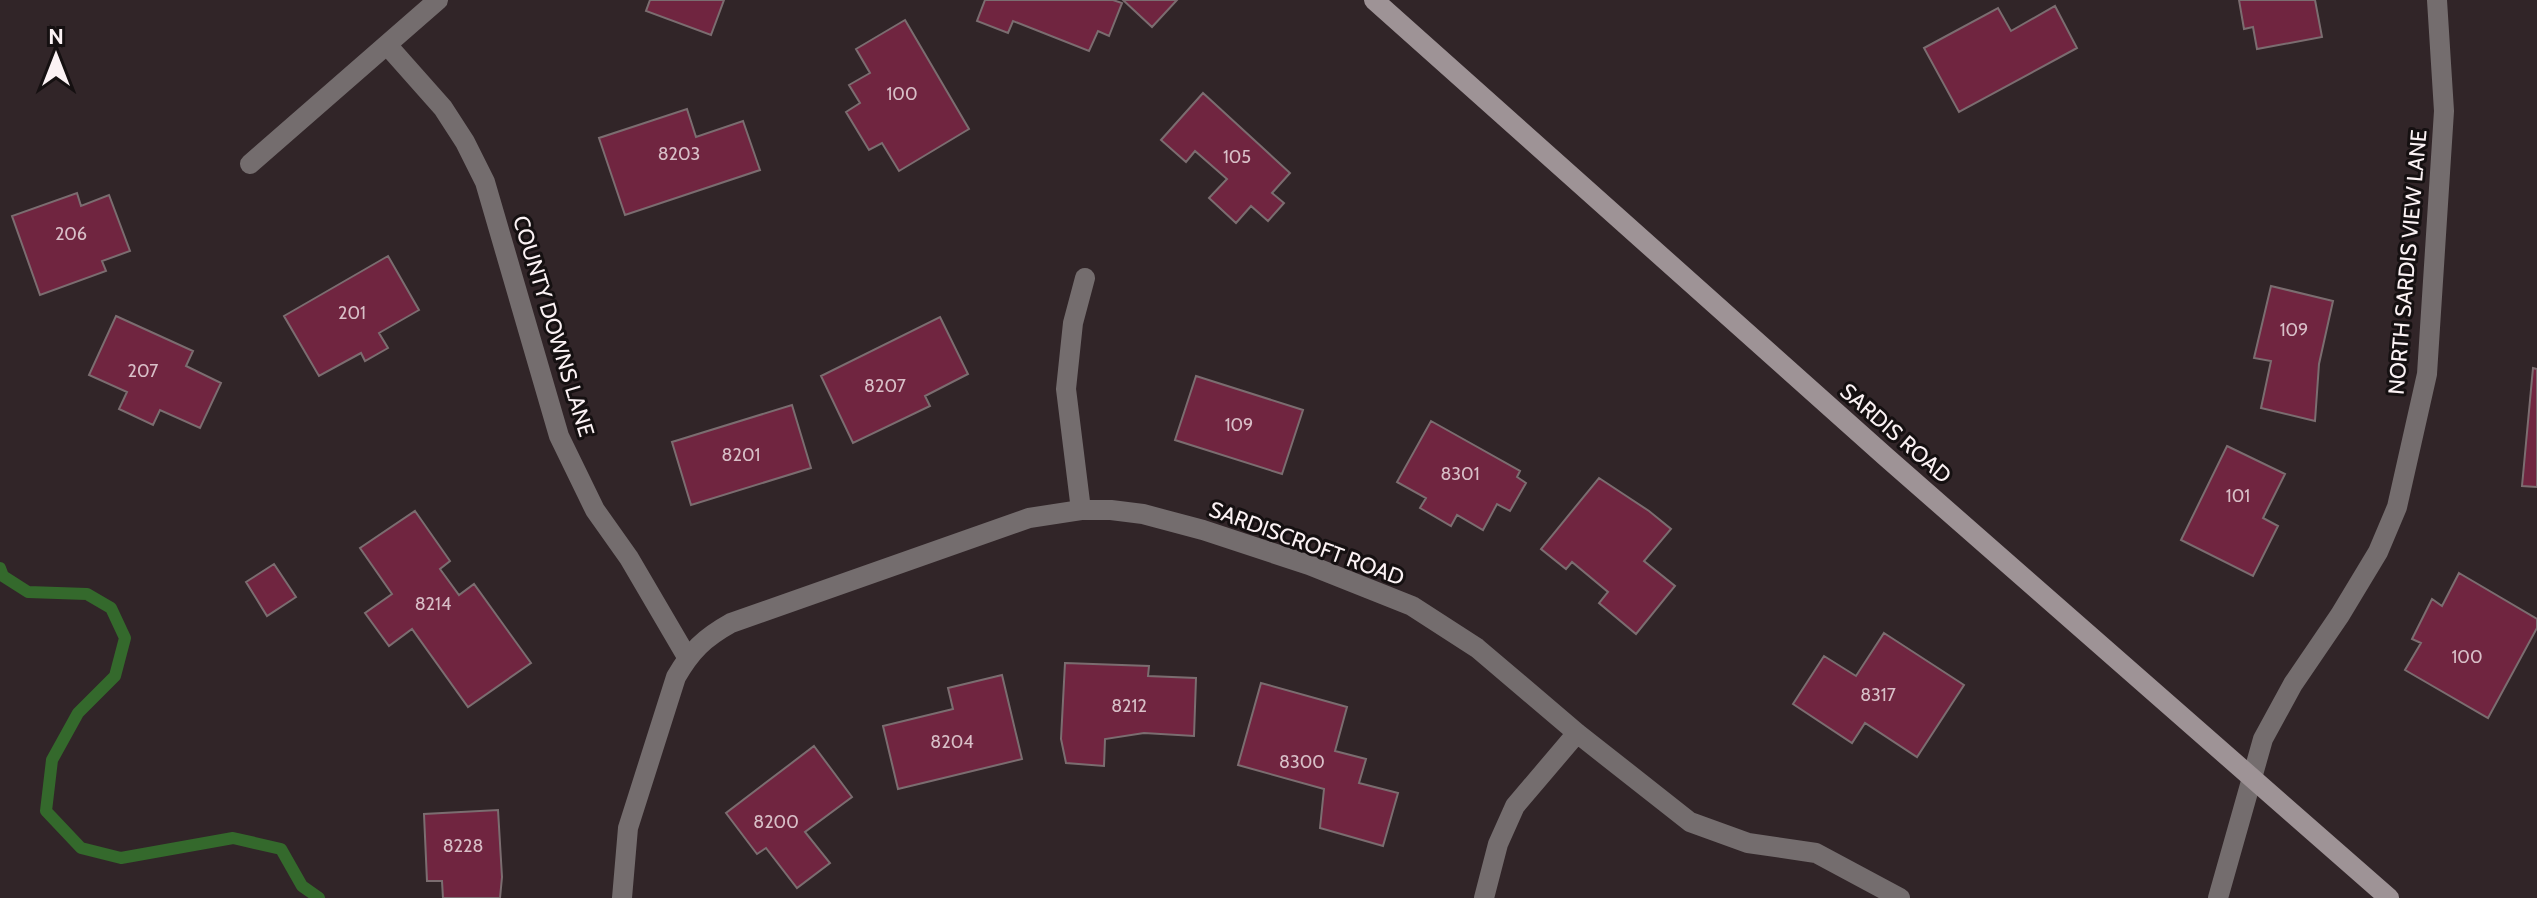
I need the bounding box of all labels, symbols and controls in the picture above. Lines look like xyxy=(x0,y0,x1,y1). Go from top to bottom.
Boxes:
north arrow xyxy=(16,16,96,96)
text: N xyxy=(48,23,64,50)
house number: 100 xyxy=(887,83,918,105)
street label: NORTH SARDIS VIEW LANE xyxy=(2382,128,2433,396)
house number: 8203 xyxy=(658,143,700,165)
house number: 105 xyxy=(1223,146,1251,168)
street label: COUNTY DOWNS LANE xyxy=(507,212,600,440)
house number: 206 xyxy=(55,223,87,245)
house number: 201 xyxy=(338,302,366,324)
house number: 109 xyxy=(2280,319,2308,341)
house number: 207 xyxy=(128,360,158,382)
house number: 8207 xyxy=(864,375,906,397)
street label: SARDIS ROAD xyxy=(1835,378,1957,489)
house number: 109 xyxy=(1225,414,1253,436)
house number: 8201 xyxy=(722,444,760,466)
house number: 8301 xyxy=(1440,463,1480,485)
house number: 101 xyxy=(2226,485,2250,507)
street label: SARDISCROFT ROAD xyxy=(1206,496,1408,591)
house number: 8214 xyxy=(415,593,451,615)
house number: 100 xyxy=(2452,646,2483,668)
house number: 8317 xyxy=(1860,684,1896,706)
house number: 8212 xyxy=(1111,695,1147,717)
house number: 8204 xyxy=(930,731,974,753)
house number: 8300 xyxy=(1279,751,1325,773)
house number: 8200 xyxy=(753,811,799,833)
house number: 8228 xyxy=(443,835,483,857)

